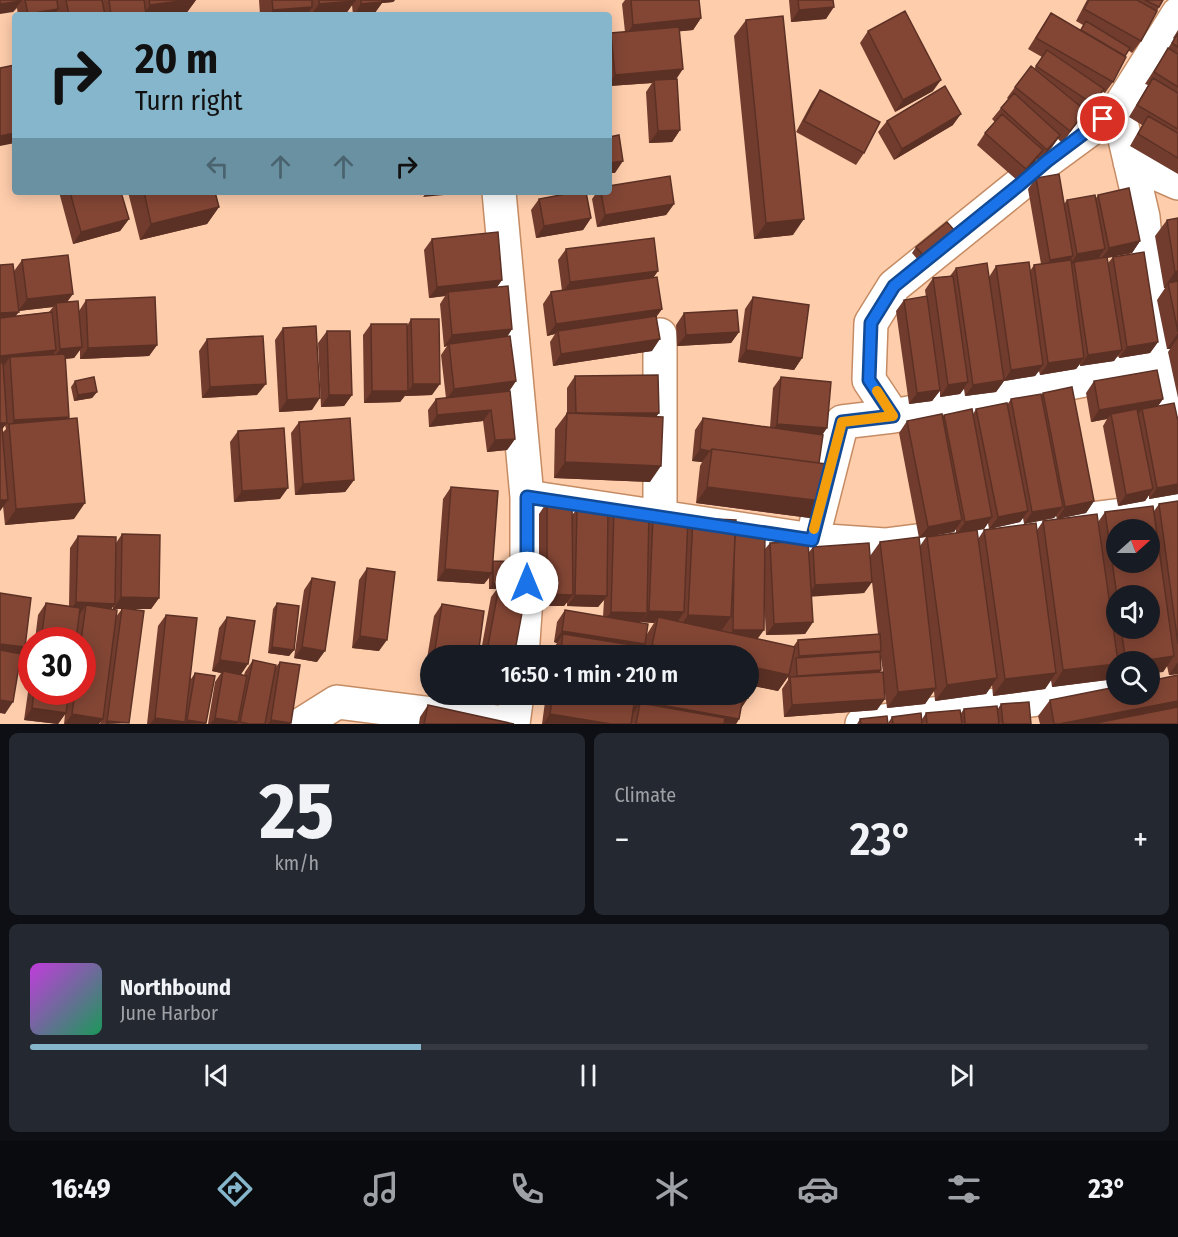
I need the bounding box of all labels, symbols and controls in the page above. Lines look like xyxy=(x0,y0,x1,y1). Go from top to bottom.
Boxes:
text: 20 m xyxy=(135,34,218,84)
icon: right xyxy=(36,36,114,114)
text: Turn right xyxy=(135,85,243,117)
pin xyxy=(1077,93,1128,144)
icon: arrive xyxy=(1086,102,1119,135)
icon: left xyxy=(201,150,234,183)
icon: ahead xyxy=(264,150,297,183)
icon: ahead xyxy=(327,150,360,183)
icon: right xyxy=(390,150,423,183)
north arrow xyxy=(1106,519,1160,573)
map controls xyxy=(1106,519,1160,705)
position arrow xyxy=(495,551,559,615)
button: sound xyxy=(1106,585,1160,639)
speed limit sign: 30 xyxy=(18,627,96,705)
button: search xyxy=(1106,651,1160,705)
text: 16:50 · 1 min · 210 m xyxy=(501,661,678,688)
text: 25 xyxy=(260,765,334,859)
text: Climate xyxy=(615,783,676,807)
text: 23° xyxy=(850,813,913,867)
text: − xyxy=(615,820,629,860)
text: + xyxy=(1133,820,1148,860)
text: km/h xyxy=(274,851,319,875)
text: Northbound xyxy=(120,974,231,1001)
text: June Harbor xyxy=(120,1001,218,1025)
icon: previous xyxy=(200,1059,233,1092)
icon: pause xyxy=(572,1059,605,1092)
icon: next xyxy=(945,1059,978,1092)
icon: directions xyxy=(214,1168,256,1210)
icon: music xyxy=(360,1168,402,1210)
icon: phone xyxy=(506,1168,548,1210)
icon: climate xyxy=(651,1168,693,1210)
icon: car xyxy=(797,1168,839,1210)
icon: filters xyxy=(943,1168,985,1210)
text: 16:49 xyxy=(52,1173,111,1205)
text: 23° xyxy=(1088,1173,1126,1205)

